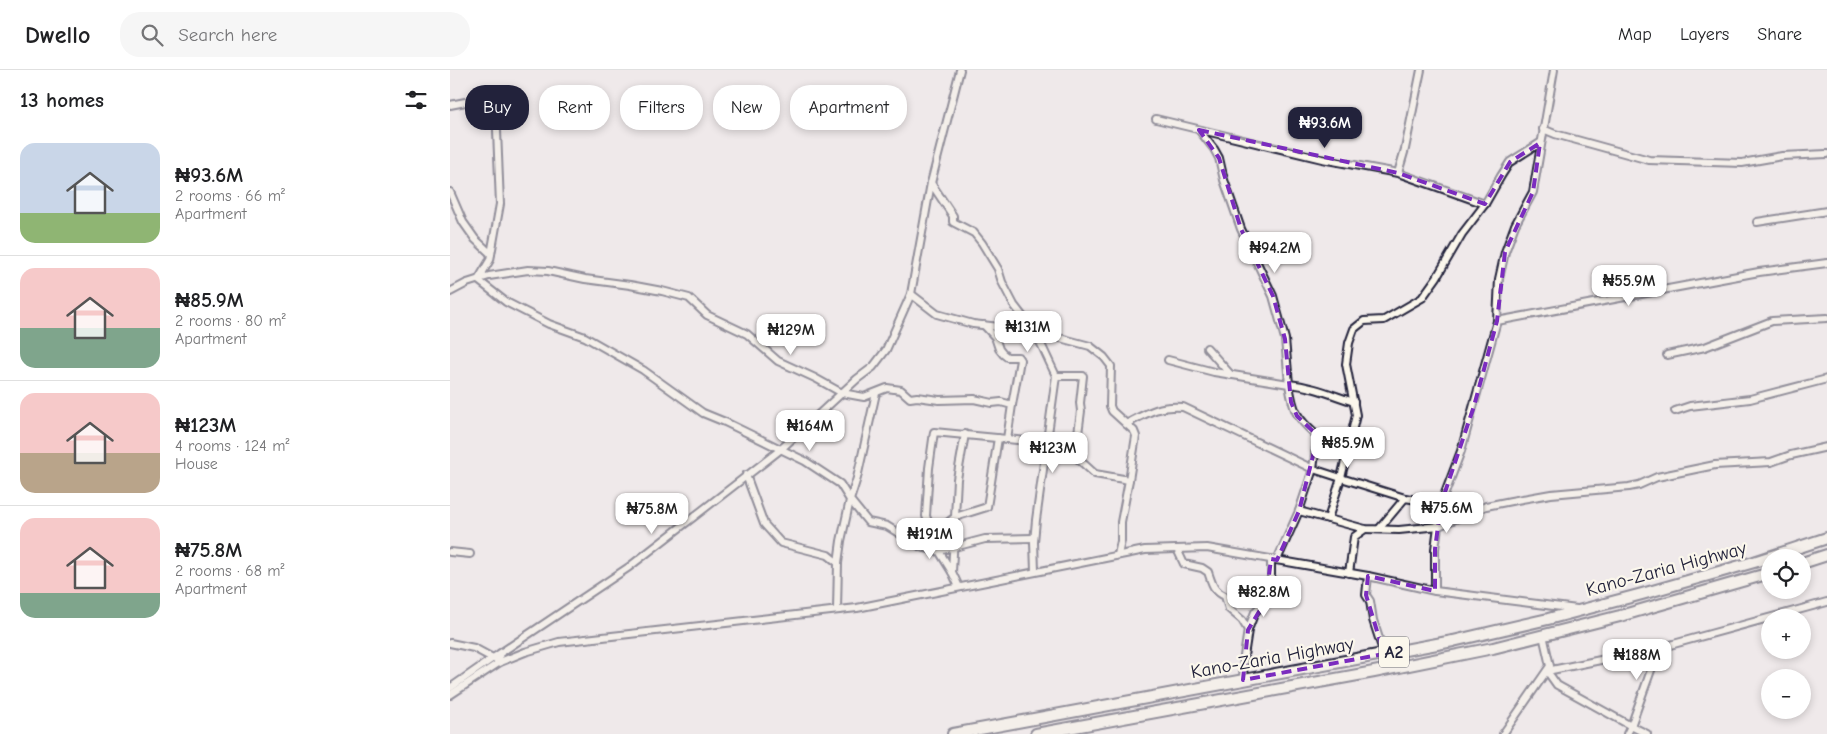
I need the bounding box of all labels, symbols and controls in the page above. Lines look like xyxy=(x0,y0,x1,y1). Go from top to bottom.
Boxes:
search box xyxy=(120,12,470,57)
text: Dwello xyxy=(25,21,90,49)
icon: search xyxy=(138,21,166,49)
text: Search here xyxy=(178,24,277,46)
text: Map xyxy=(1618,24,1652,45)
text: Layers xyxy=(1680,24,1729,45)
text: Share xyxy=(1757,24,1802,45)
chip: Buy xyxy=(465,85,529,130)
chip: Rent xyxy=(539,85,610,130)
chip: Filters xyxy=(620,85,703,130)
chip: New xyxy=(713,85,780,130)
chip: Apartment xyxy=(790,85,907,130)
icon: filters xyxy=(402,86,430,114)
text: 13 homes xyxy=(20,88,104,112)
pin: ₦93.6M xyxy=(1284,106,1366,149)
text: ₦93.6M xyxy=(1299,114,1351,132)
icon: home xyxy=(60,163,120,223)
text: ₦93.6M xyxy=(175,163,243,187)
text: 2 rooms · 66 m² xyxy=(175,187,285,205)
text: Apartment xyxy=(175,205,247,223)
pin: ₦94.2M xyxy=(1234,232,1316,274)
text: ₦94.2M xyxy=(1249,239,1301,257)
pin: ₦55.9M xyxy=(1588,264,1670,307)
text: ₦55.9M xyxy=(1603,272,1655,290)
icon: home xyxy=(60,288,120,348)
text: ₦85.9M xyxy=(175,288,244,312)
pin: ₦131M xyxy=(993,310,1063,353)
text: 2 rooms · 80 m² xyxy=(175,312,286,330)
pin: ₦129M xyxy=(756,314,826,356)
text: ₦131M xyxy=(1006,318,1050,336)
text: ₦129M xyxy=(767,321,815,339)
text: Apartment xyxy=(175,330,247,348)
pin: ₦164M xyxy=(775,410,845,452)
icon: home xyxy=(60,413,120,473)
text: ₦123M xyxy=(175,413,236,437)
text: ₦164M xyxy=(787,417,833,435)
pin: ₦85.9M xyxy=(1307,426,1389,469)
pin: ₦123M xyxy=(1018,432,1088,474)
text: ₦85.9M xyxy=(1322,434,1374,452)
text: 4 rooms · 124 m² xyxy=(175,437,289,455)
text: ₦123M xyxy=(1030,439,1076,457)
text: House xyxy=(175,455,218,473)
pin: ₦75.8M xyxy=(611,492,693,535)
pin: ₦75.6M xyxy=(1406,492,1488,534)
text: ₦75.6M xyxy=(1421,499,1473,517)
text: ₦75.8M xyxy=(626,500,678,518)
pin: ₦191M xyxy=(895,518,965,560)
text: ₦191M xyxy=(907,525,953,543)
street label: Kano-Zaria Highway xyxy=(1584,537,1749,601)
icon: home xyxy=(60,538,120,598)
text: ₦75.8M xyxy=(175,538,242,562)
map controls xyxy=(1761,549,1811,719)
button: locate xyxy=(1761,549,1811,599)
text: 2 rooms · 68 m² xyxy=(175,562,285,580)
pin: ₦82.8M xyxy=(1223,576,1305,618)
text: Apartment xyxy=(175,580,247,598)
text: ₦82.8M xyxy=(1238,583,1290,601)
button: + xyxy=(1761,609,1811,659)
street label: Kano-Zaria Highway xyxy=(1189,633,1356,683)
road number: A2 xyxy=(1379,636,1409,668)
pin: ₦188M xyxy=(1602,638,1672,681)
text: ₦188M xyxy=(1613,646,1661,664)
button: − xyxy=(1761,669,1811,719)

